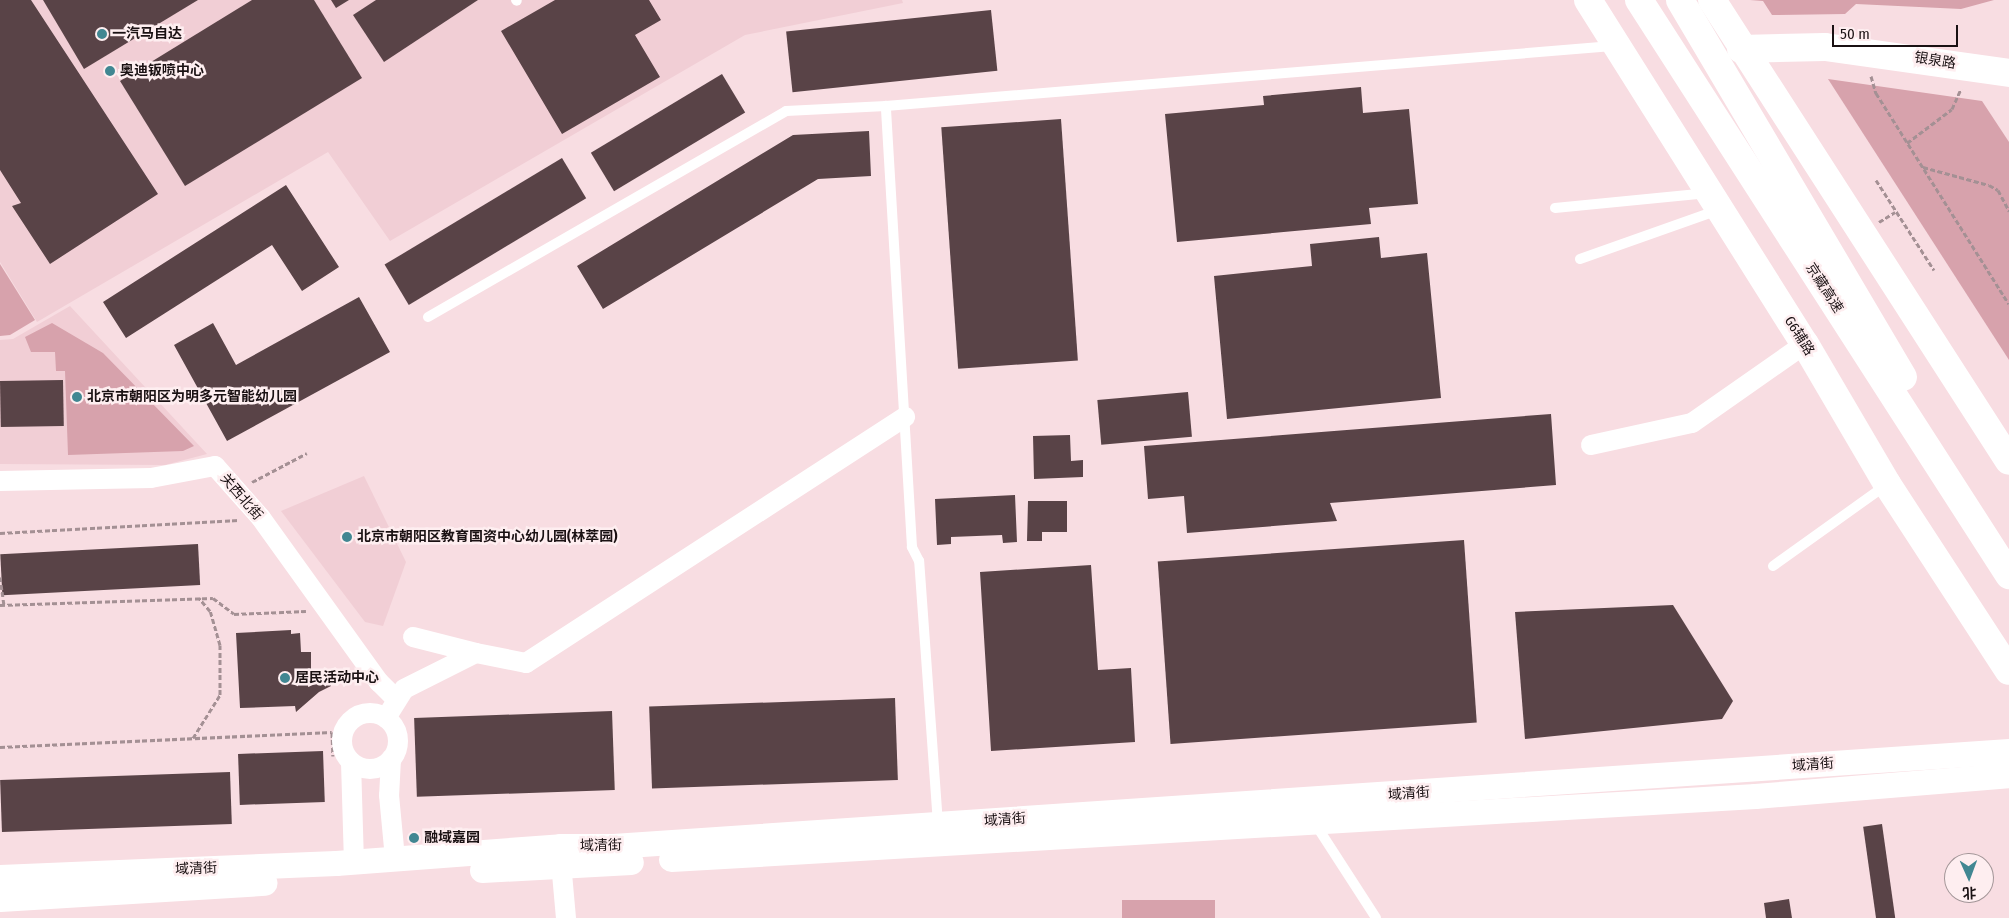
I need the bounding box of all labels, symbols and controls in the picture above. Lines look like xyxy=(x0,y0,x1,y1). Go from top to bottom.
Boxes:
scale bar xyxy=(1834,15,1960,47)
text: 50 m xyxy=(1840,25,1870,43)
place label: 一汽马自达 xyxy=(112,26,182,42)
marker: 一汽马自达 xyxy=(96,28,108,40)
street label: 银泉路 xyxy=(1913,49,1957,73)
place label: 奥迪钣喷中心 xyxy=(120,63,204,79)
marker: 奥迪钣喷中心 xyxy=(104,65,116,77)
street label: 京藏高速 xyxy=(1802,260,1846,316)
street label: G6辅路 xyxy=(1780,313,1818,359)
place label: 北京市朝阳区为明多元智能幼儿园 xyxy=(87,389,297,405)
marker: 北京市朝阳区为明多元智能幼儿园 xyxy=(71,391,83,403)
street label: 关西北街 xyxy=(216,470,266,524)
place label: 北京市朝阳区教育国资中心幼儿园(林萃园) xyxy=(357,529,617,545)
marker: 北京市朝阳区教育国资中心幼儿园(林萃园) xyxy=(341,531,353,543)
place label: 居民活动中心 xyxy=(295,670,379,686)
marker: 居民活动中心 xyxy=(279,672,291,684)
street label: 域清街 xyxy=(1791,755,1835,775)
street label: 域清街 xyxy=(1387,784,1431,804)
street label: 域清街 xyxy=(983,810,1027,830)
place label: 融域嘉园 xyxy=(424,830,480,846)
marker: 融域嘉园 xyxy=(408,832,420,844)
street label: 域清街 xyxy=(580,837,622,855)
north arrow xyxy=(1944,853,1994,903)
street label: 域清街 xyxy=(175,860,217,878)
text: 北 xyxy=(1962,884,1977,901)

